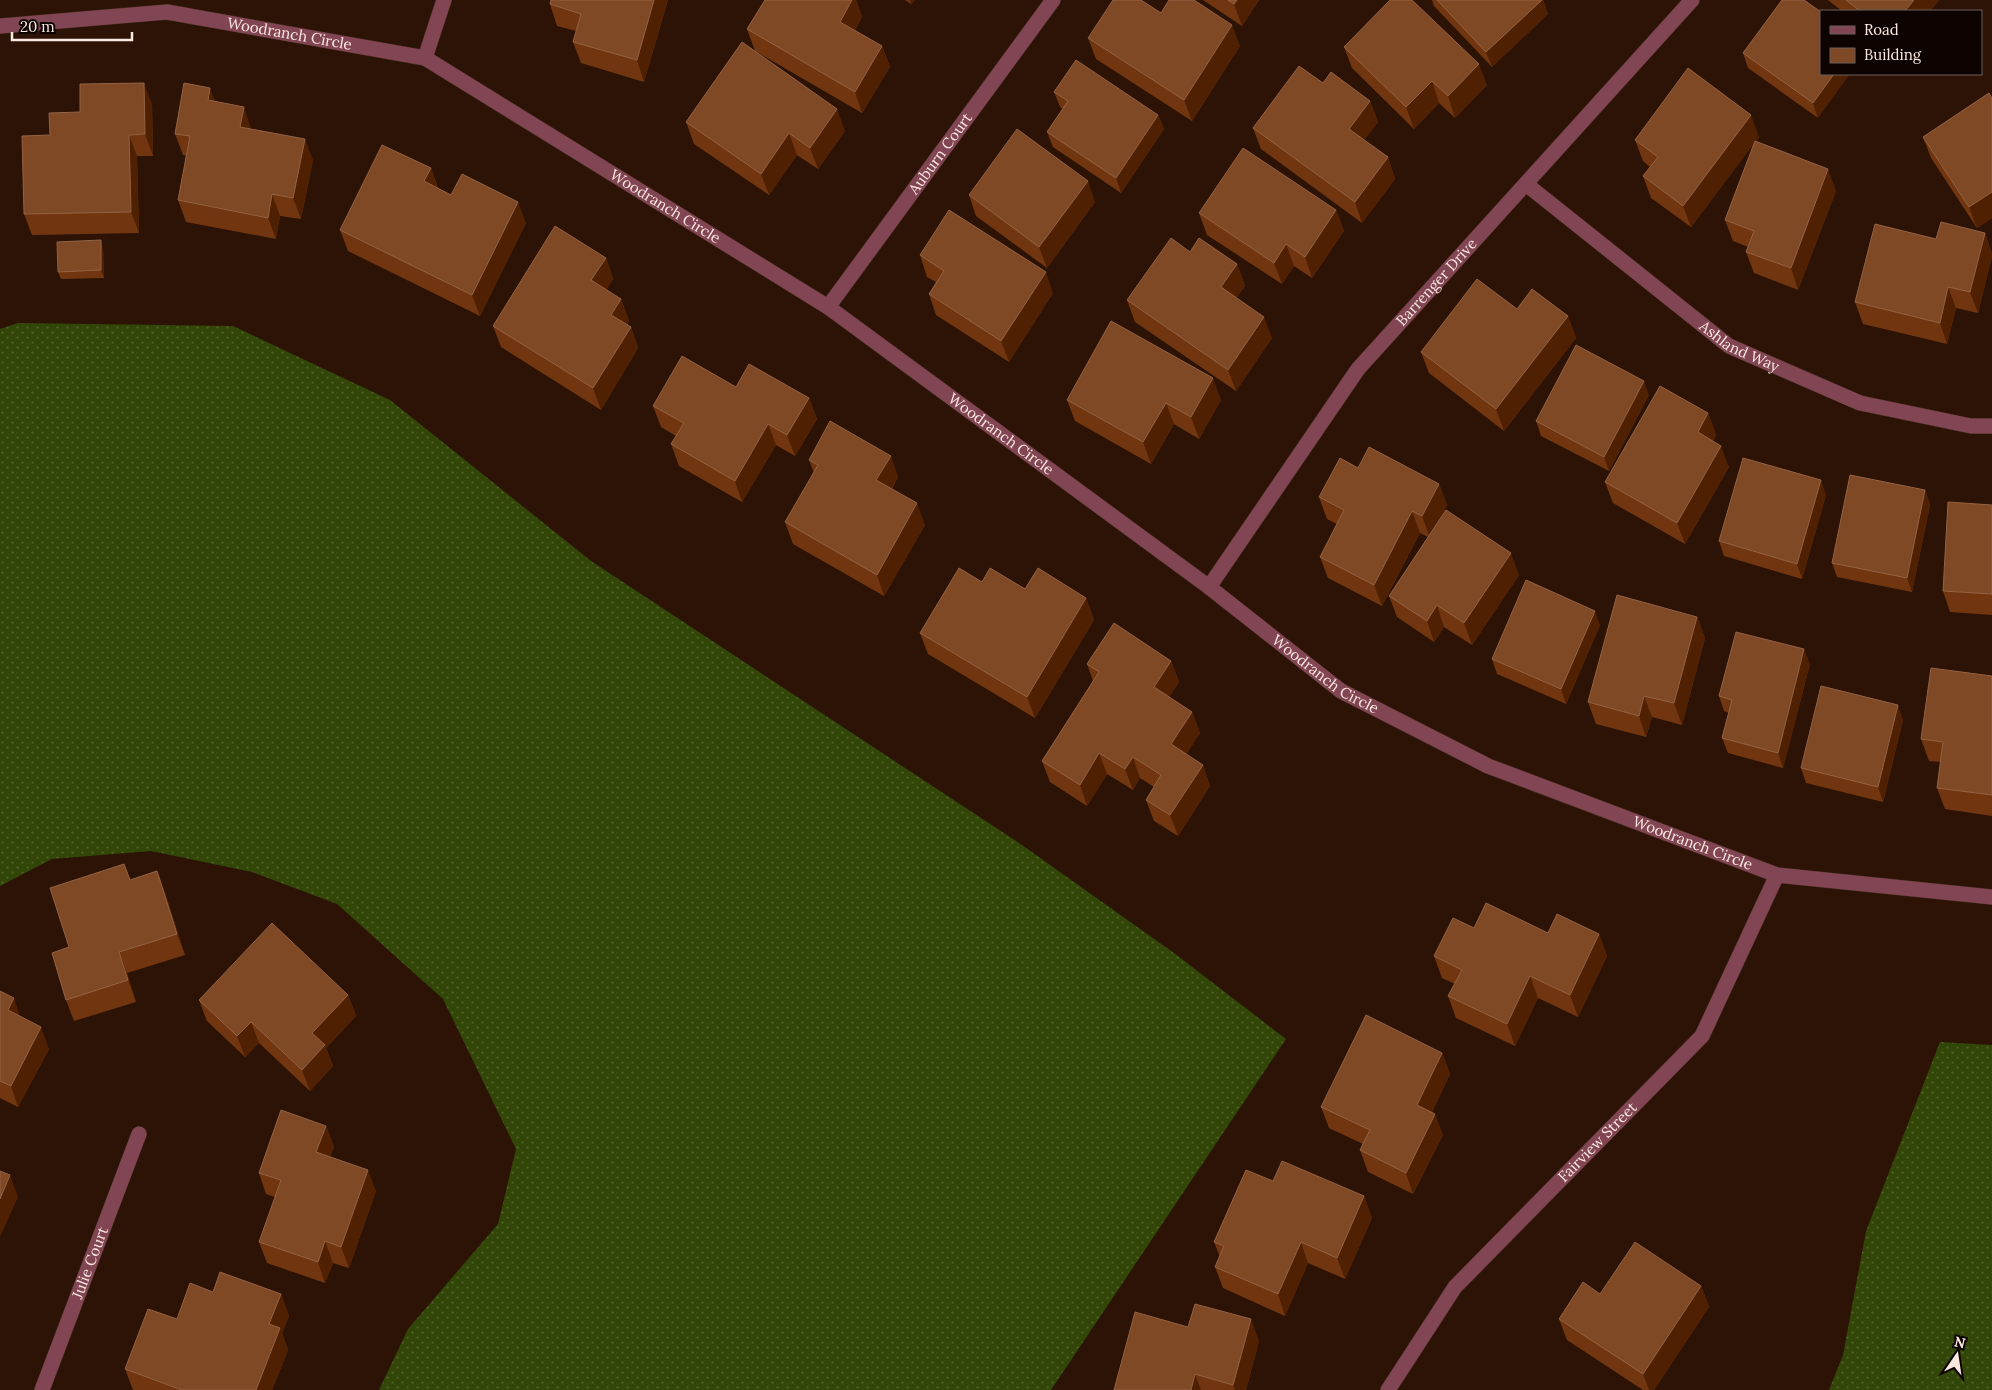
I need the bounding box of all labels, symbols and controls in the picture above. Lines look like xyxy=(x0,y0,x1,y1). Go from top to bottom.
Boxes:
scale bar xyxy=(12,10,132,42)
legend xyxy=(1820,10,1982,75)
street label: Woodranch Circle xyxy=(226,13,353,54)
text: 20 m xyxy=(20,17,55,36)
text: Road xyxy=(1864,20,1899,39)
text: Building xyxy=(1864,45,1922,64)
street label: Auburn Court xyxy=(903,109,976,199)
street label: Woodranch Circle xyxy=(607,165,724,247)
street label: Barrenger Drive xyxy=(1392,234,1481,330)
street label: Ashland Way xyxy=(1695,316,1782,376)
street label: Woodranch Circle xyxy=(945,389,1058,479)
street label: Woodranch Circle xyxy=(1268,630,1382,718)
street label: Woodranch Circle xyxy=(1630,812,1755,874)
street label: Fairview Street xyxy=(1554,1098,1641,1186)
street label: Julie Court xyxy=(67,1224,112,1302)
north arrow xyxy=(1932,1330,1982,1380)
text: N xyxy=(1953,1332,1967,1352)

